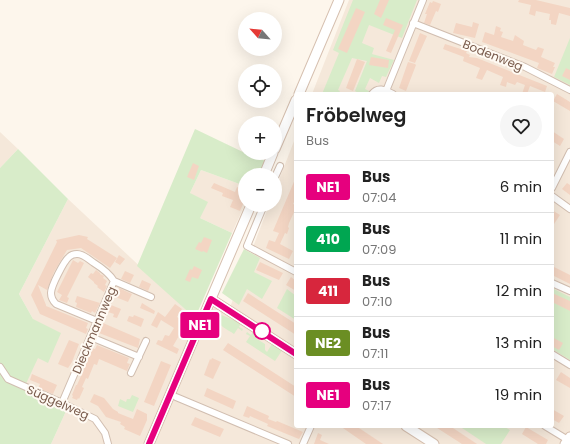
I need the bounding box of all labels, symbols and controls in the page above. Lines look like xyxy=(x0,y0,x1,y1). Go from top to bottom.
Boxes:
north arrow xyxy=(238,12,282,56)
map controls xyxy=(238,12,282,212)
street label: Bodenweg xyxy=(460,35,526,75)
button: locate xyxy=(238,64,282,108)
text: Fröbelweg xyxy=(306,102,406,129)
button: heart xyxy=(500,105,542,147)
button: + xyxy=(238,116,282,160)
text: Bus xyxy=(306,131,329,150)
text: Bus xyxy=(362,166,390,187)
button: − xyxy=(238,168,282,212)
text: 6 min xyxy=(500,176,542,197)
text: NE1 xyxy=(316,177,340,197)
text: 07:04 xyxy=(362,188,396,207)
text: Bus xyxy=(362,218,390,239)
text: 11 min xyxy=(500,228,542,249)
text: 410 xyxy=(316,229,340,249)
text: 07:09 xyxy=(362,240,396,259)
text: Bus xyxy=(362,270,390,291)
text: 12 min xyxy=(496,280,542,301)
text: 411 xyxy=(318,281,338,301)
street label: Dieckmannweg xyxy=(68,284,120,376)
text: 07:10 xyxy=(362,292,392,311)
line badge: NE1 xyxy=(177,312,223,338)
text: NE1 xyxy=(188,315,212,335)
unlabelled marker xyxy=(253,322,271,340)
text: Bus xyxy=(362,322,390,343)
text: 13 min xyxy=(496,332,542,353)
text: NE2 xyxy=(315,333,341,353)
text: 07:11 xyxy=(362,344,388,363)
text: Bus xyxy=(362,374,390,395)
street label: Süggelweg xyxy=(24,381,92,423)
text: 19 min xyxy=(495,384,542,405)
text: NE1 xyxy=(316,385,340,405)
text: 07:17 xyxy=(362,396,391,415)

